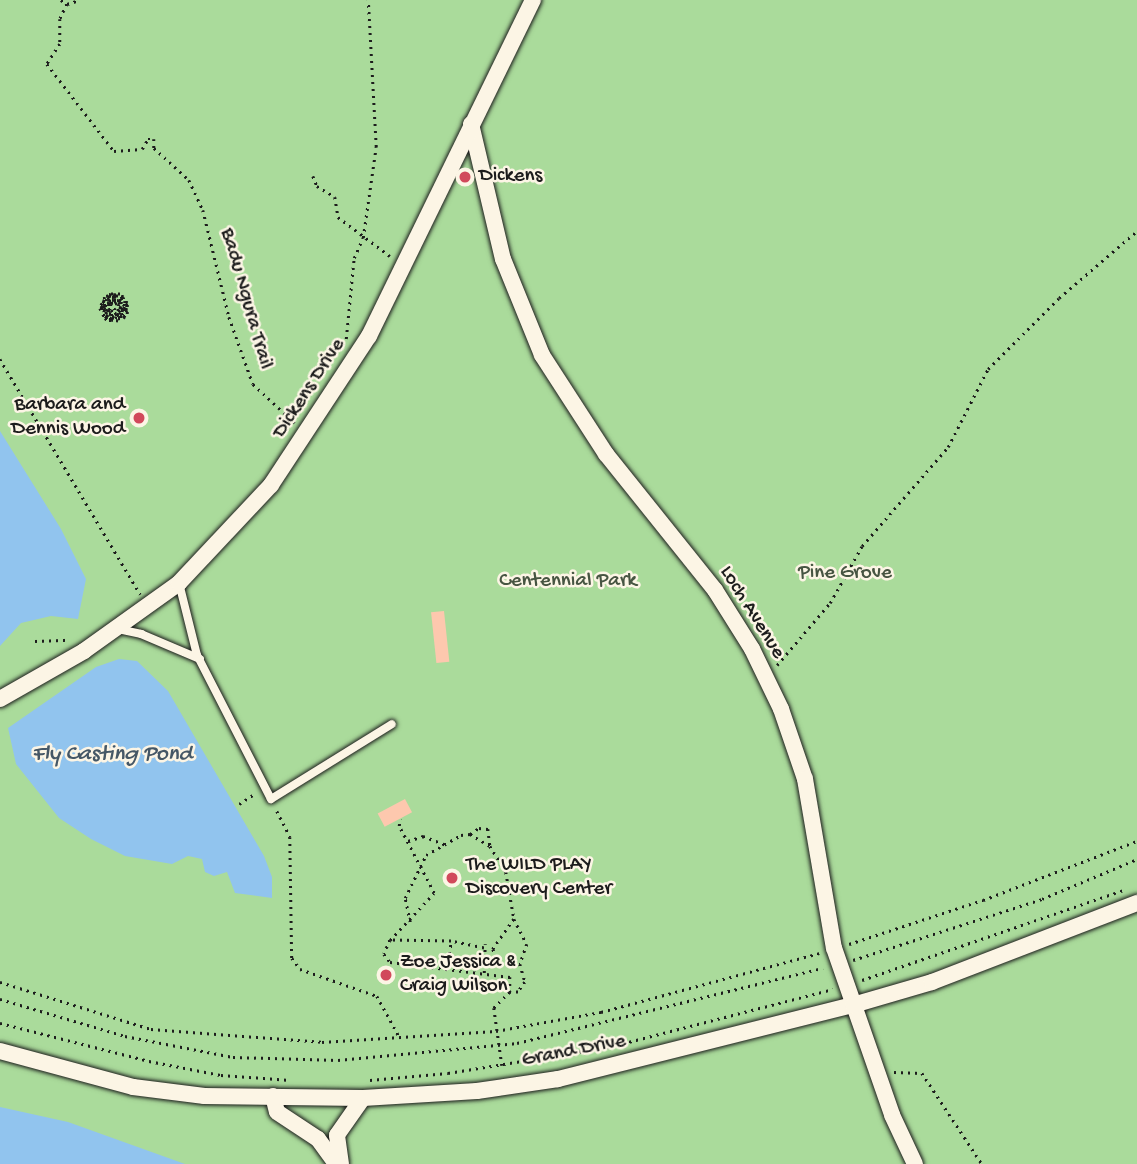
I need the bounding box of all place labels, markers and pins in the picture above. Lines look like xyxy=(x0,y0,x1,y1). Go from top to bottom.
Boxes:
place label: Dickens xyxy=(479,164,542,190)
marker: Dickens xyxy=(457,169,473,185)
place label: Barbara and Dennis Wood xyxy=(11,393,125,443)
marker: Barbara and Dennis Wood xyxy=(131,410,147,426)
place label: The WILD PLAY Discovery Center xyxy=(466,853,612,903)
marker: The WILD PLAY Discovery Center xyxy=(444,870,460,886)
place label: Zoe Jessica & Craig Wilson xyxy=(400,950,516,1000)
marker: Zoe Jessica & Craig Wilson xyxy=(378,967,394,983)

